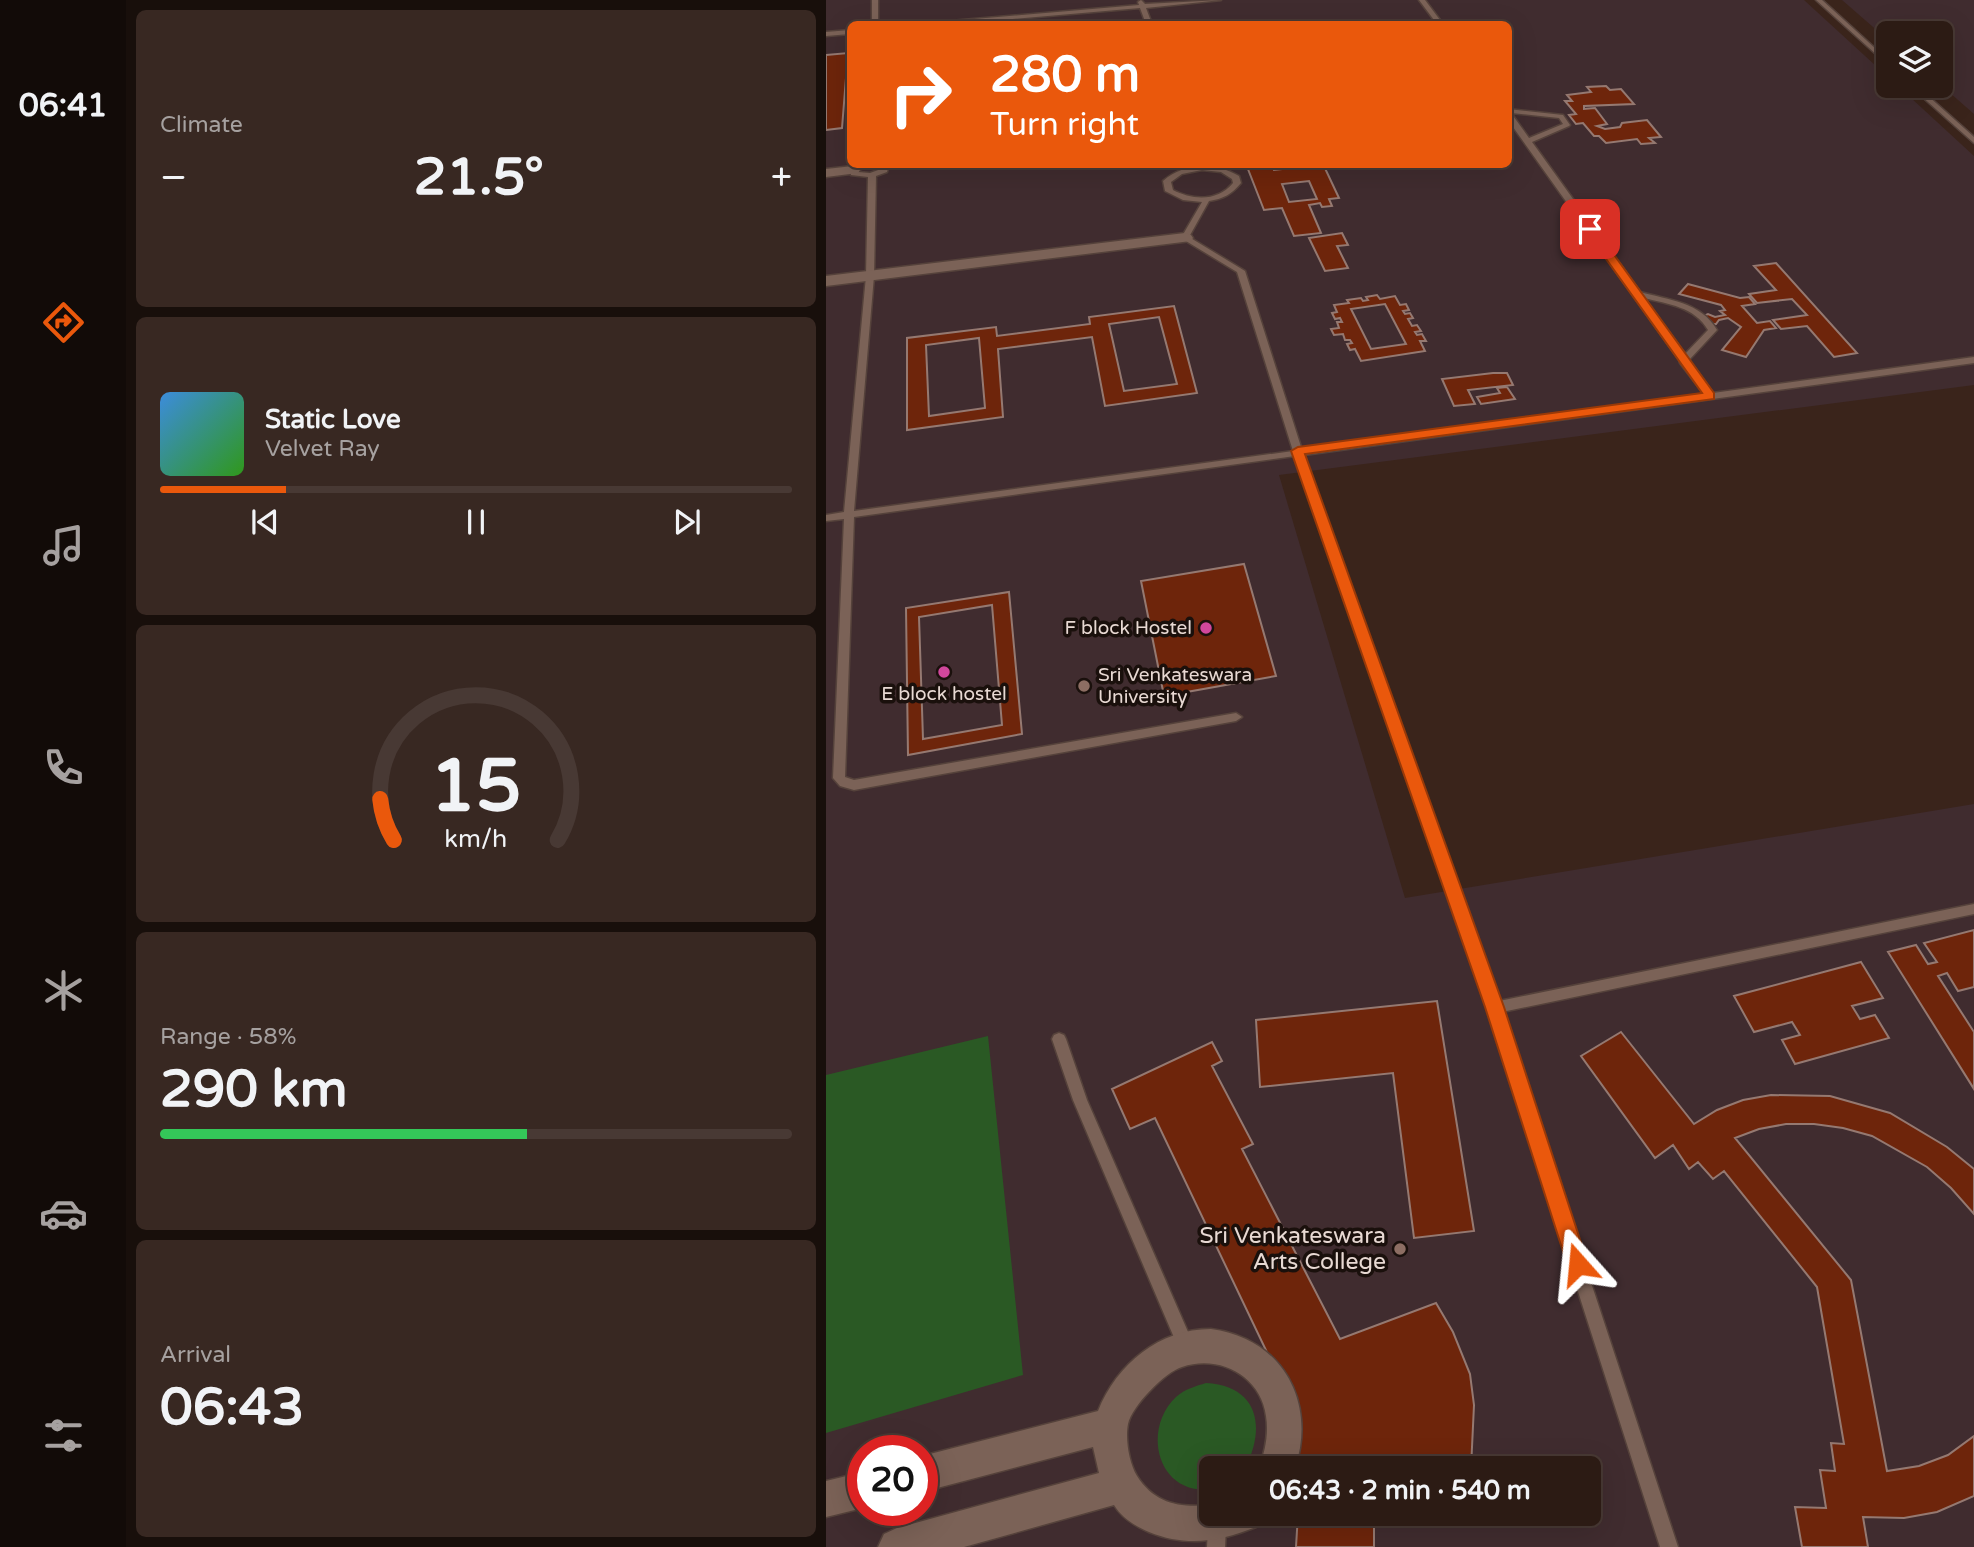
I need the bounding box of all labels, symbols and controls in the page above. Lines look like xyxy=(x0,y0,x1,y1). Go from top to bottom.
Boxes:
map controls xyxy=(1876,21,1953,98)
button: layers xyxy=(1876,21,1953,98)
text: 280 m xyxy=(990,46,1140,105)
icon: right xyxy=(875,49,966,140)
text: 06:41 xyxy=(19,87,107,125)
text: Turn right xyxy=(990,106,1139,144)
text: Climate xyxy=(160,111,243,139)
text: 21.5° xyxy=(414,146,544,209)
text: − xyxy=(160,155,187,201)
text: + xyxy=(771,155,792,201)
pin xyxy=(1560,199,1620,259)
icon: arrive xyxy=(1571,210,1609,248)
icon: directions xyxy=(39,298,88,347)
text: Static Love xyxy=(265,404,401,435)
text: Velvet Ray xyxy=(265,435,380,463)
icon: previous xyxy=(246,503,284,541)
icon: pause xyxy=(457,503,495,541)
icon: next xyxy=(668,503,706,541)
icon: music xyxy=(39,521,88,570)
place label: F block Hostel xyxy=(1065,617,1192,639)
marker: F block Hostel xyxy=(1198,620,1214,636)
marker: E block hostel xyxy=(936,664,952,680)
place label: Sri Venkateswara University xyxy=(1098,664,1252,708)
marker: Sri Venkateswara University xyxy=(1076,678,1092,694)
place label: E block hostel xyxy=(881,683,1007,705)
icon: phone xyxy=(39,743,88,792)
text: 15 xyxy=(430,743,522,831)
text: km/h xyxy=(445,823,507,853)
icon: climate xyxy=(39,966,88,1015)
text: Range · 58% xyxy=(160,1023,296,1051)
text: 290 km xyxy=(160,1058,348,1121)
icon: car xyxy=(39,1189,88,1238)
place label: Sri Venkateswara Arts College xyxy=(1199,1222,1386,1276)
position arrow xyxy=(1541,1227,1615,1301)
marker: Sri Venkateswara Arts College xyxy=(1392,1241,1408,1257)
text: Arrival xyxy=(160,1341,231,1369)
text: 06:43 xyxy=(160,1376,304,1439)
icon: filters xyxy=(39,1411,88,1460)
speed limit sign: 20 xyxy=(847,1435,938,1526)
text: 06:43 · 2 min · 540 m xyxy=(1269,1475,1531,1506)

